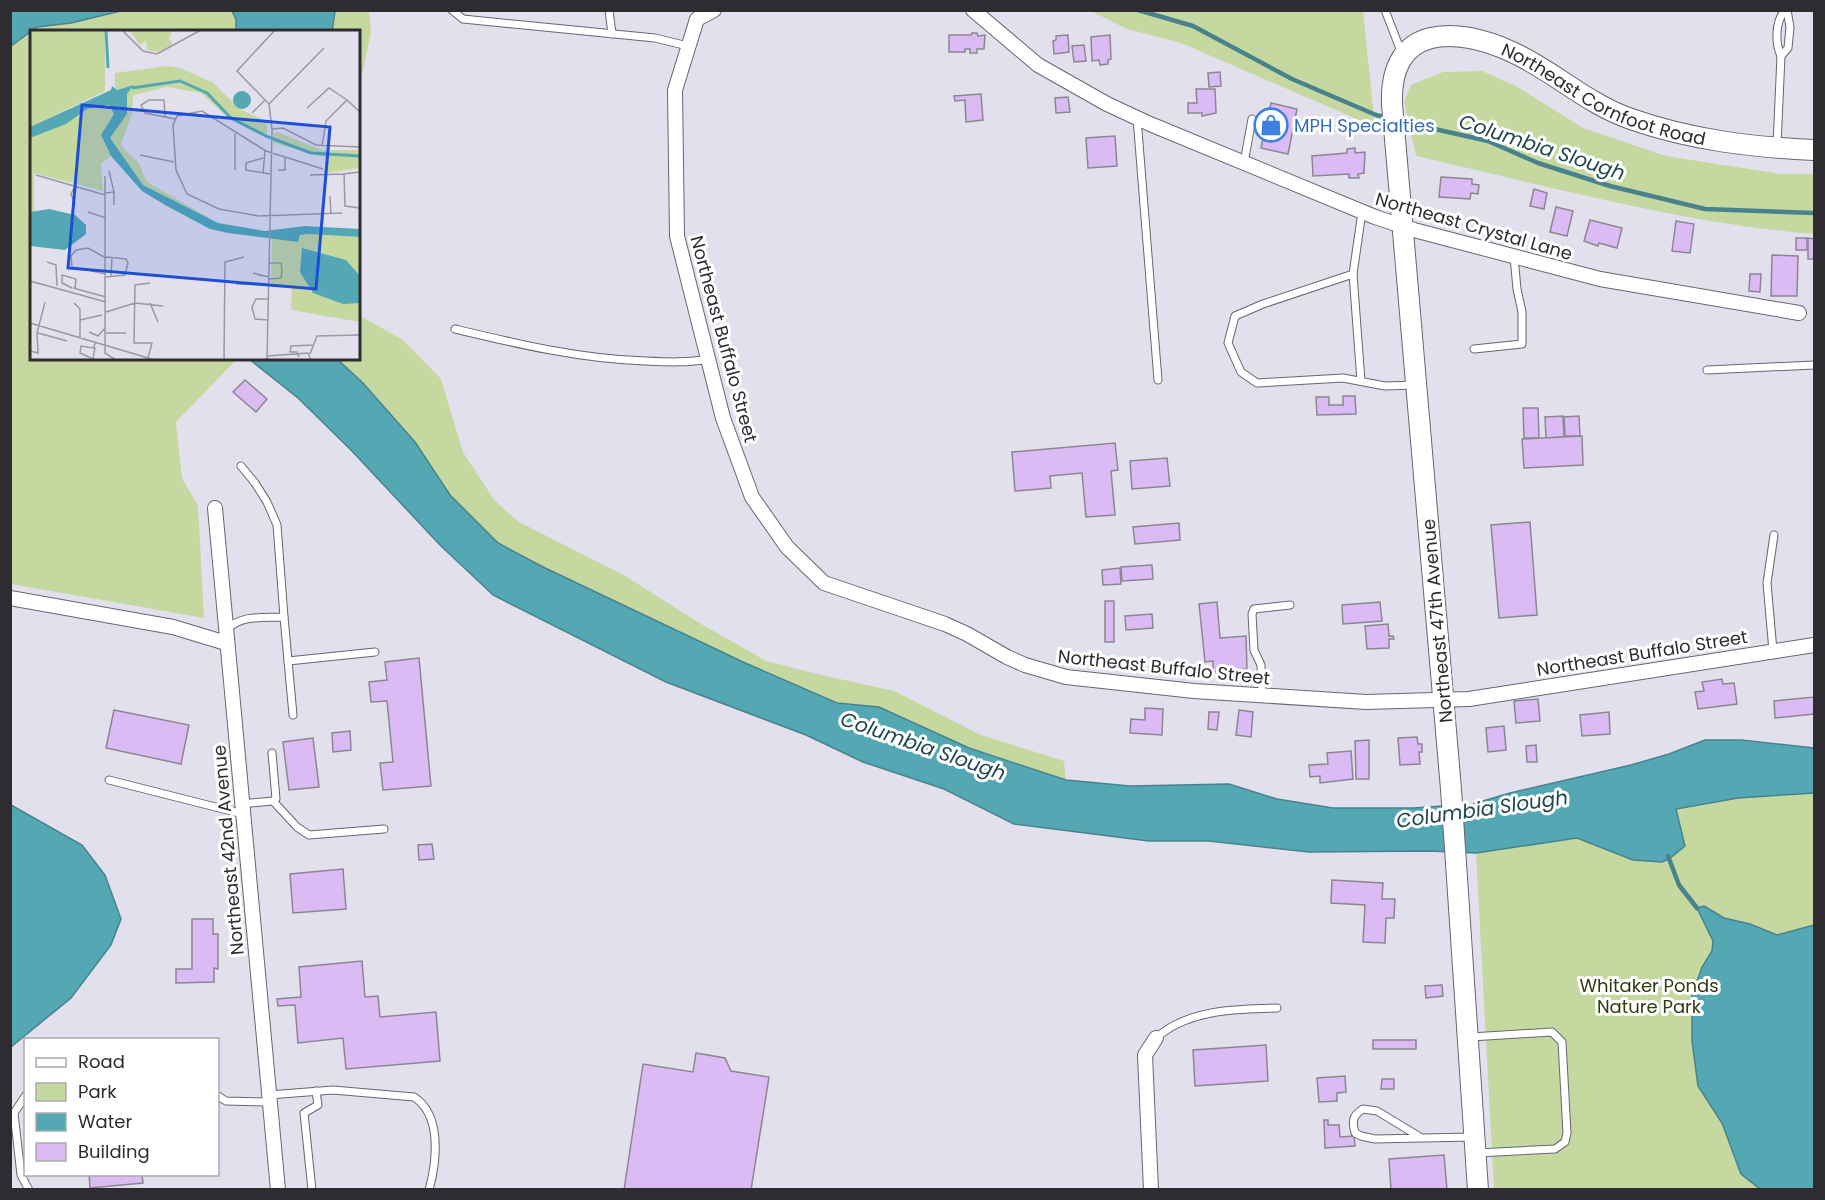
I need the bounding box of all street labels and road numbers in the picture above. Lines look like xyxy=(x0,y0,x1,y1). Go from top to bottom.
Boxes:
street label: Northeast Cornfoot Road xyxy=(1498,36,1708,151)
street label: Northeast Crystal Lane xyxy=(1373,186,1575,266)
street label: Northeast Buffalo Street xyxy=(684,233,764,445)
street label: Northeast 47th Avenue xyxy=(1416,518,1458,724)
street label: Northeast Buffalo Street xyxy=(1535,624,1749,682)
street label: Northeast Buffalo Street xyxy=(1057,643,1271,691)
street label: Northeast 42nd Avenue xyxy=(206,744,250,956)

